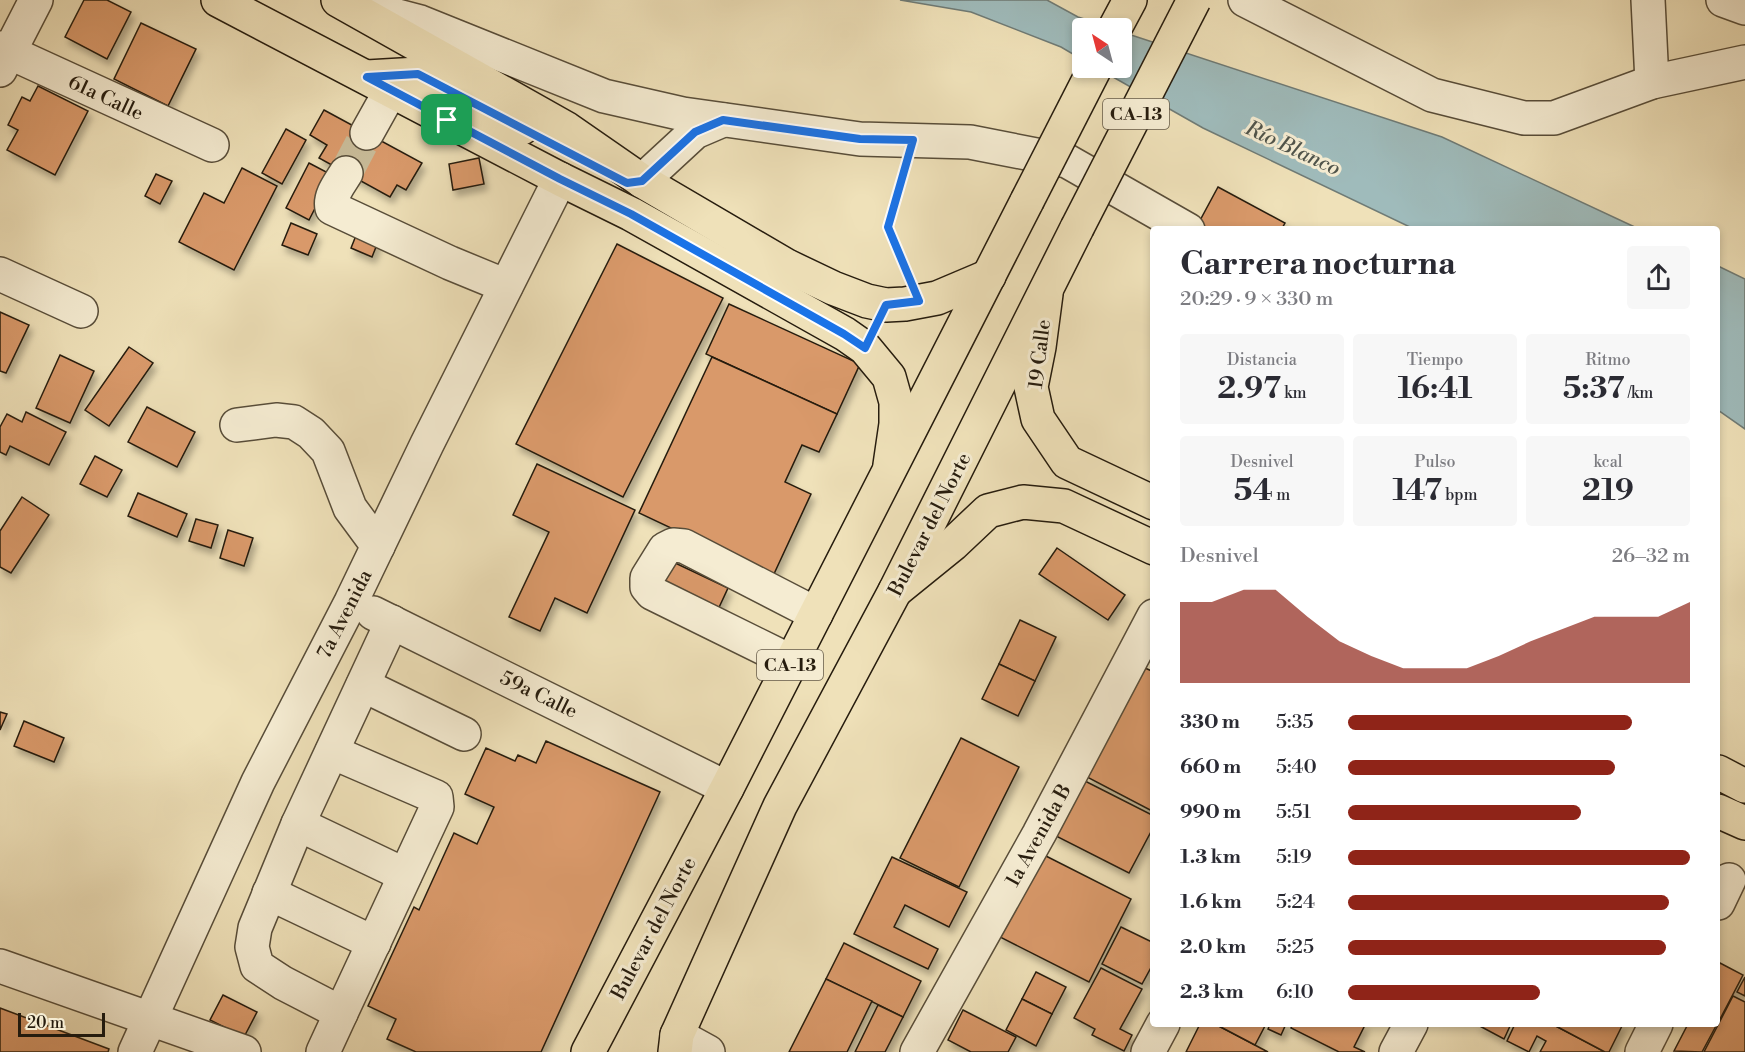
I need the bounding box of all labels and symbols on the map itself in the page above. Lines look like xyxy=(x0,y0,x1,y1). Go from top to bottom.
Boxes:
north arrow xyxy=(1072,18,1132,78)
street label: 61a Calle xyxy=(64,70,147,127)
pin xyxy=(421,94,472,145)
road number: CA-13 xyxy=(1103,99,1169,129)
water label: Río Blanco xyxy=(1240,115,1344,182)
street label: 19 Calle xyxy=(1024,318,1057,390)
street label: Bulevar del Norte xyxy=(883,449,977,602)
street label: 7a Avenida xyxy=(312,565,379,663)
road number: CA-13 xyxy=(757,650,823,680)
street label: 59a Calle xyxy=(495,666,581,725)
street label: 1a Avenida B xyxy=(1001,780,1078,891)
street label: Bulevar del Norte xyxy=(606,853,702,1005)
scale bar xyxy=(18,1010,105,1038)

